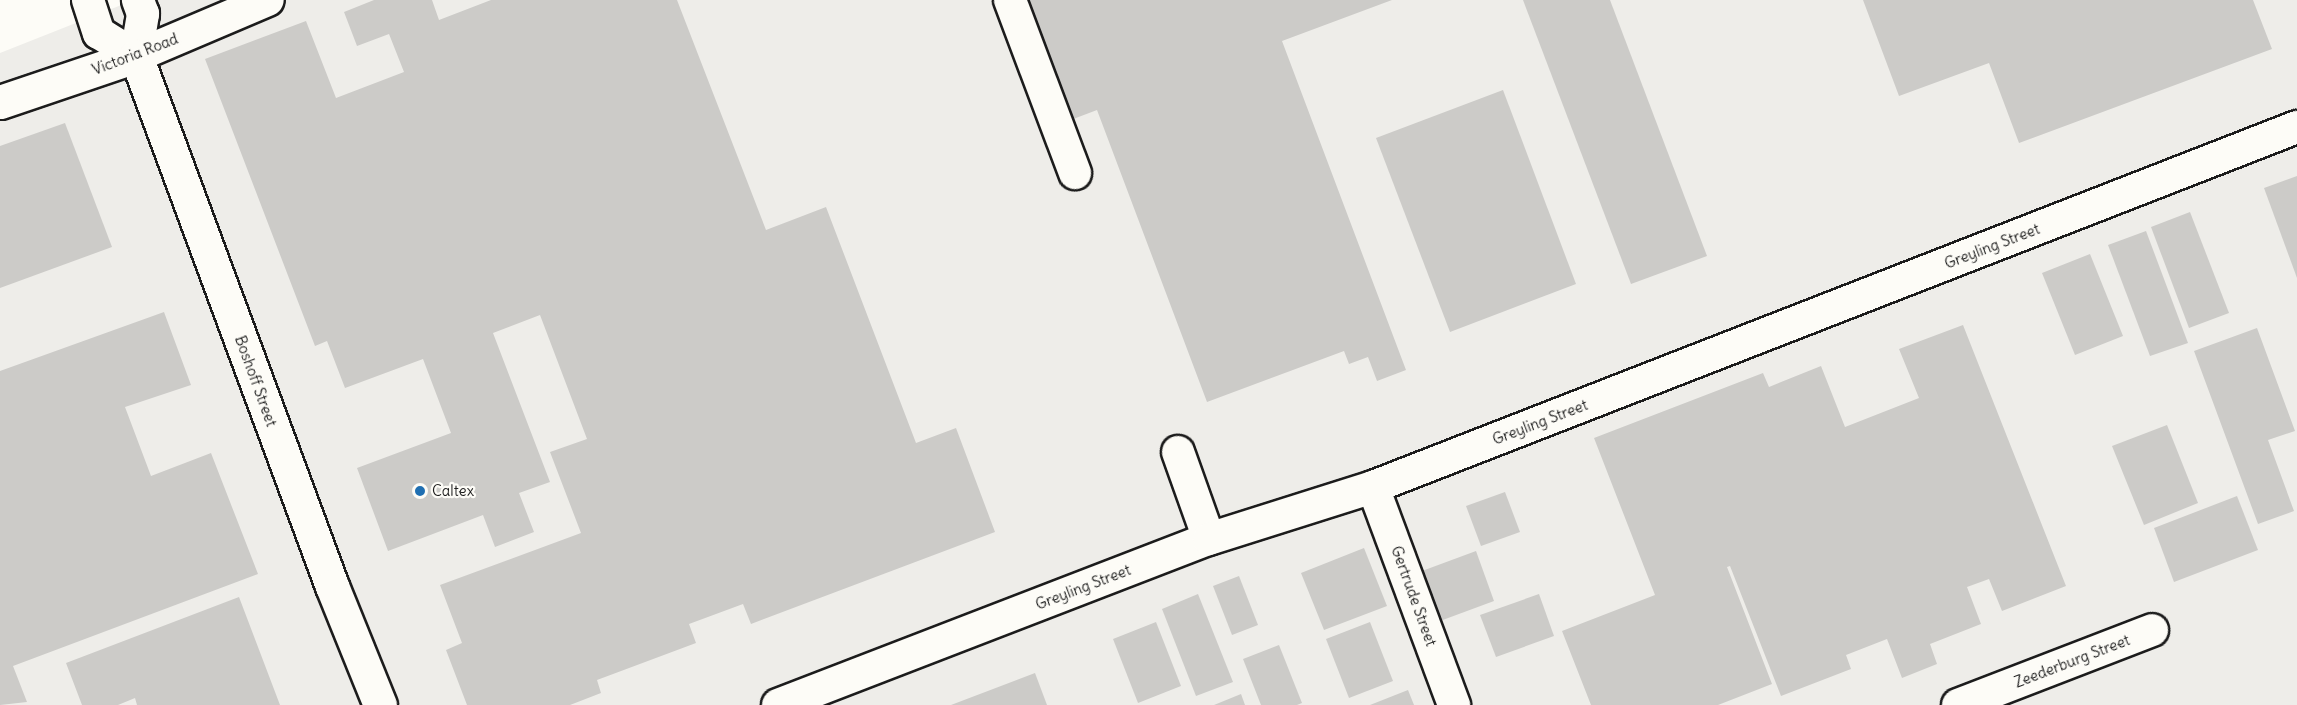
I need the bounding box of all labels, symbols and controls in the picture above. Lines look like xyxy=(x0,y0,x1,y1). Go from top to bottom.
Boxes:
street label: Victoria Road xyxy=(89,29,181,79)
street label: Greyling Street xyxy=(1942,220,2042,272)
street label: Boshoff Street xyxy=(231,333,281,429)
street label: Greyling Street xyxy=(1490,396,1590,448)
place label: Caltex xyxy=(432,482,474,500)
marker: Caltex xyxy=(413,484,427,498)
street label: Gertrude Street xyxy=(1388,543,1440,649)
street label: Greyling Street xyxy=(1033,561,1133,613)
street label: Zeederburg Street xyxy=(2012,631,2132,691)

